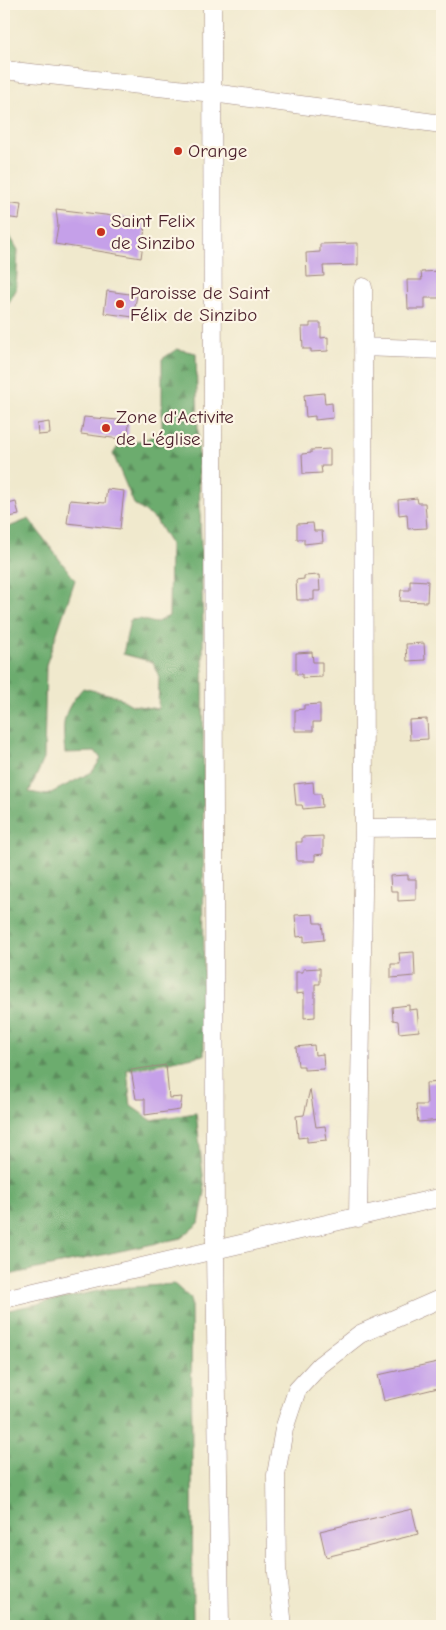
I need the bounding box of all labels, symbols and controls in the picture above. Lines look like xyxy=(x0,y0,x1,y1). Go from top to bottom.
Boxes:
place label: Orange xyxy=(188,140,247,162)
marker: Orange xyxy=(172,145,184,157)
place label: Saint Felix de Sinzibo xyxy=(111,210,196,254)
marker: Saint Felix de Sinzibo xyxy=(95,226,107,238)
place label: Paroisse de Saint Félix de Sinzibo xyxy=(130,282,270,326)
marker: Paroisse de Saint Félix de Sinzibo xyxy=(114,298,126,310)
place label: Zone d'Activite de L'église xyxy=(116,406,234,450)
marker: Zone d'Activite de L'église xyxy=(100,422,112,434)

